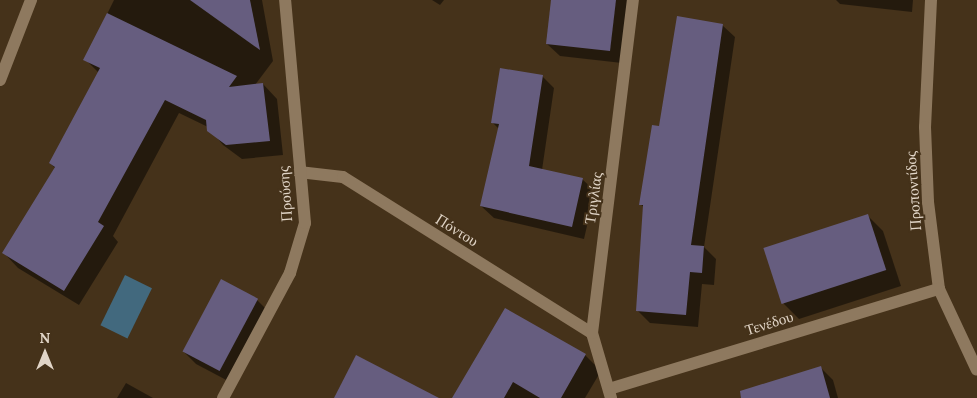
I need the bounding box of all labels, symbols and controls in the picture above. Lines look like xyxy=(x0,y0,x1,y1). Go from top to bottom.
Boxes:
street label: Προποντίδος xyxy=(901,151,925,231)
street label: Προύσης xyxy=(274,166,296,222)
street label: Τριγλίας xyxy=(580,171,606,225)
street label: Πόντου xyxy=(432,210,482,250)
street label: Τενέδου xyxy=(743,307,795,339)
north arrow xyxy=(20,328,70,378)
text: N xyxy=(40,329,50,347)

